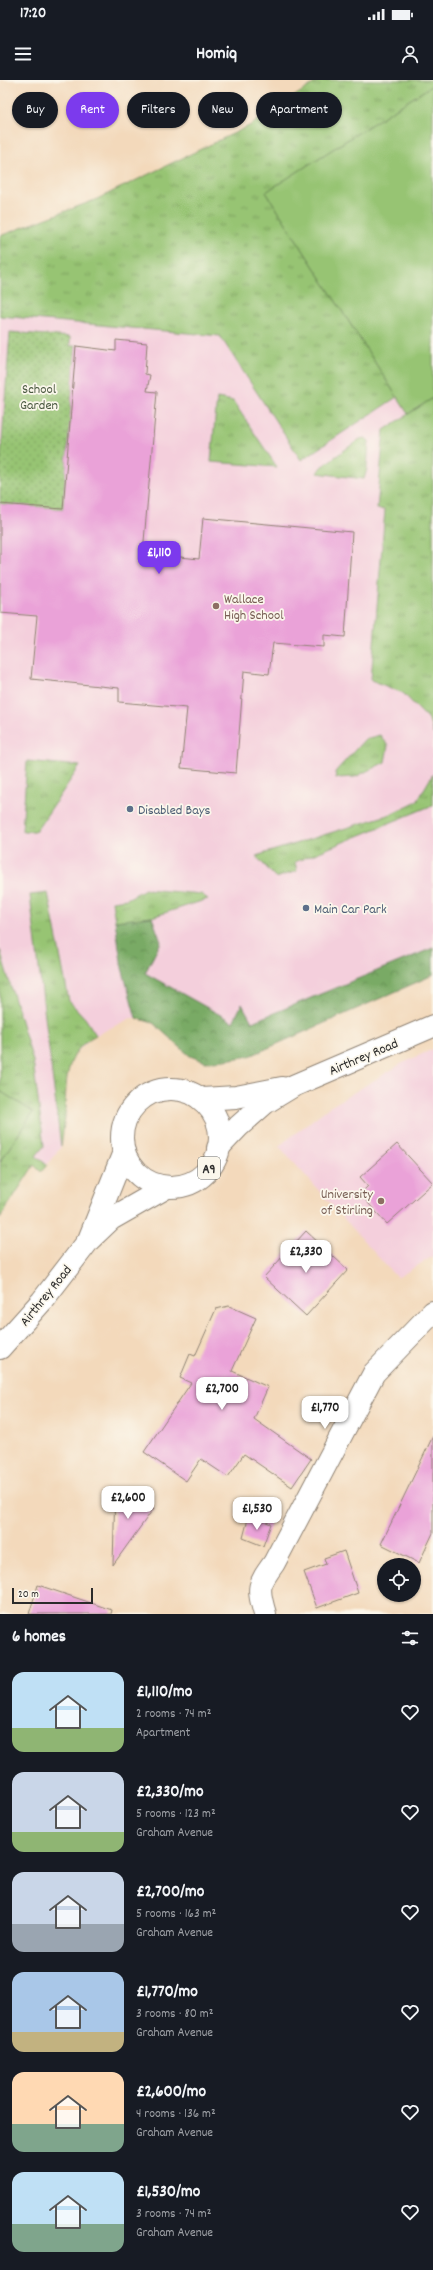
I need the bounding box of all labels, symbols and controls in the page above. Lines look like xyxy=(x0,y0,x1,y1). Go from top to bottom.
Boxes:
text: 17:20 xyxy=(20,3,46,25)
text: Homiq xyxy=(196,42,237,67)
icon: menu xyxy=(12,43,34,65)
icon: person xyxy=(399,43,421,65)
chip: Buy xyxy=(12,92,58,128)
chip: Rent xyxy=(66,92,119,128)
chip: Filters xyxy=(127,92,190,128)
chip: New xyxy=(198,92,248,128)
chip: Apartment xyxy=(256,92,342,128)
park label: School Garden xyxy=(20,380,58,416)
pin: £1,110 xyxy=(126,541,192,575)
text: £1,110 xyxy=(147,544,171,563)
place label: Wallace High School xyxy=(224,590,284,626)
marker: Wallace High School xyxy=(211,601,221,611)
place label: Disabled Bays xyxy=(138,801,210,821)
marker: Disabled Bays xyxy=(125,804,135,814)
place label: Main Car Park xyxy=(314,900,387,920)
marker: Main Car Park xyxy=(301,903,311,913)
street label: Airthrey Road xyxy=(326,1034,401,1081)
road number: A9 xyxy=(198,1157,220,1179)
place label: University of Stirling xyxy=(321,1185,373,1221)
marker: University of Stirling xyxy=(376,1196,386,1206)
pin: £2,330 xyxy=(273,1240,339,1274)
text: £2,330 xyxy=(289,1243,323,1262)
street label: Airthrey Road xyxy=(16,1261,77,1331)
pin: £2,700 xyxy=(189,1377,255,1411)
text: £2,700 xyxy=(205,1380,239,1399)
pin: £1,770 xyxy=(292,1396,358,1430)
text: £1,770 xyxy=(311,1399,339,1418)
pin: £2,600 xyxy=(95,1486,161,1520)
text: £2,600 xyxy=(110,1489,146,1508)
pin: £1,530 xyxy=(224,1497,290,1531)
text: £1,530 xyxy=(242,1500,272,1519)
map controls xyxy=(377,1558,421,1602)
button: locate xyxy=(377,1558,421,1602)
scale bar xyxy=(12,1586,93,1605)
text: 20 m xyxy=(18,1587,39,1603)
text: 6 homes xyxy=(12,1626,66,1650)
icon: filters xyxy=(399,1627,421,1649)
text: £1,110/mo xyxy=(136,1681,192,1705)
icon: home xyxy=(44,1688,92,1736)
icon: heart xyxy=(399,1701,421,1723)
text: 2 rooms · 74 m² xyxy=(136,1705,211,1724)
text: Apartment xyxy=(136,1724,190,1743)
text: £2,330/mo xyxy=(136,1781,204,1805)
icon: home xyxy=(44,1788,92,1836)
icon: heart xyxy=(399,1801,421,1823)
text: 5 rooms · 123 m² xyxy=(136,1805,216,1824)
text: Graham Avenue xyxy=(136,1824,213,1843)
text: £2,700/mo xyxy=(136,1881,204,1905)
icon: home xyxy=(44,1888,92,1936)
icon: heart xyxy=(399,1901,421,1923)
text: 5 rooms · 163 m² xyxy=(136,1905,216,1924)
text: Graham Avenue xyxy=(136,1924,213,1943)
text: £1,770/mo xyxy=(136,1981,198,2005)
icon: home xyxy=(44,1988,92,2036)
icon: heart xyxy=(399,2001,421,2023)
text: 3 rooms · 80 m² xyxy=(136,2005,213,2024)
text: Graham Avenue xyxy=(136,2024,213,2043)
text: £2,600/mo xyxy=(136,2081,206,2105)
icon: home xyxy=(44,2088,92,2136)
icon: heart xyxy=(399,2101,421,2123)
text: 4 rooms · 136 m² xyxy=(136,2105,216,2124)
text: Graham Avenue xyxy=(136,2124,213,2143)
text: £1,530/mo xyxy=(136,2181,200,2205)
icon: home xyxy=(44,2188,92,2236)
icon: heart xyxy=(399,2201,421,2223)
text: 3 rooms · 74 m² xyxy=(136,2205,212,2224)
text: Graham Avenue xyxy=(136,2224,213,2243)

